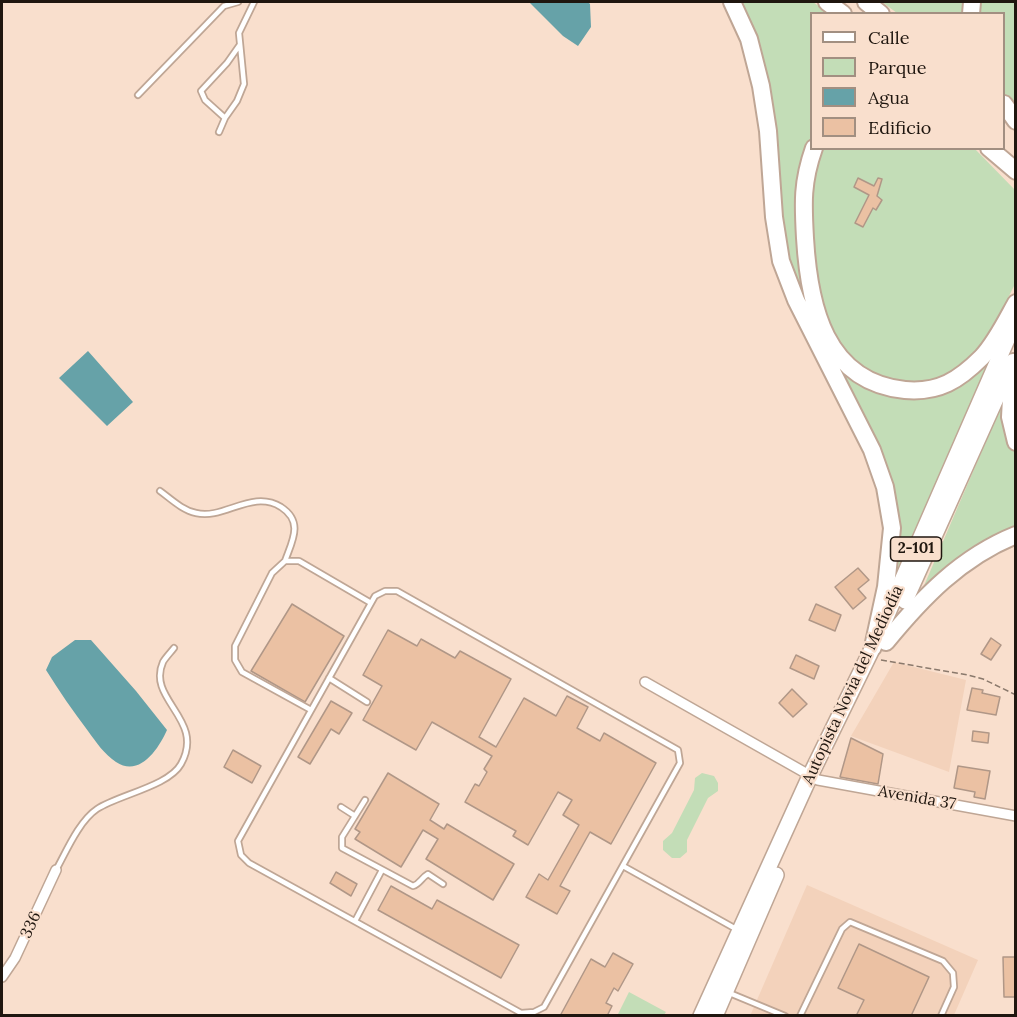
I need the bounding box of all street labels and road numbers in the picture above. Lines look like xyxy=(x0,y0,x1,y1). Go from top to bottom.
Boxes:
road number: 2-101 xyxy=(890,537,942,561)
street label: Autopista Novia del Mediodía xyxy=(798,582,908,788)
street label: Avenida 37 xyxy=(877,782,957,814)
street label: 336 xyxy=(17,909,45,941)

